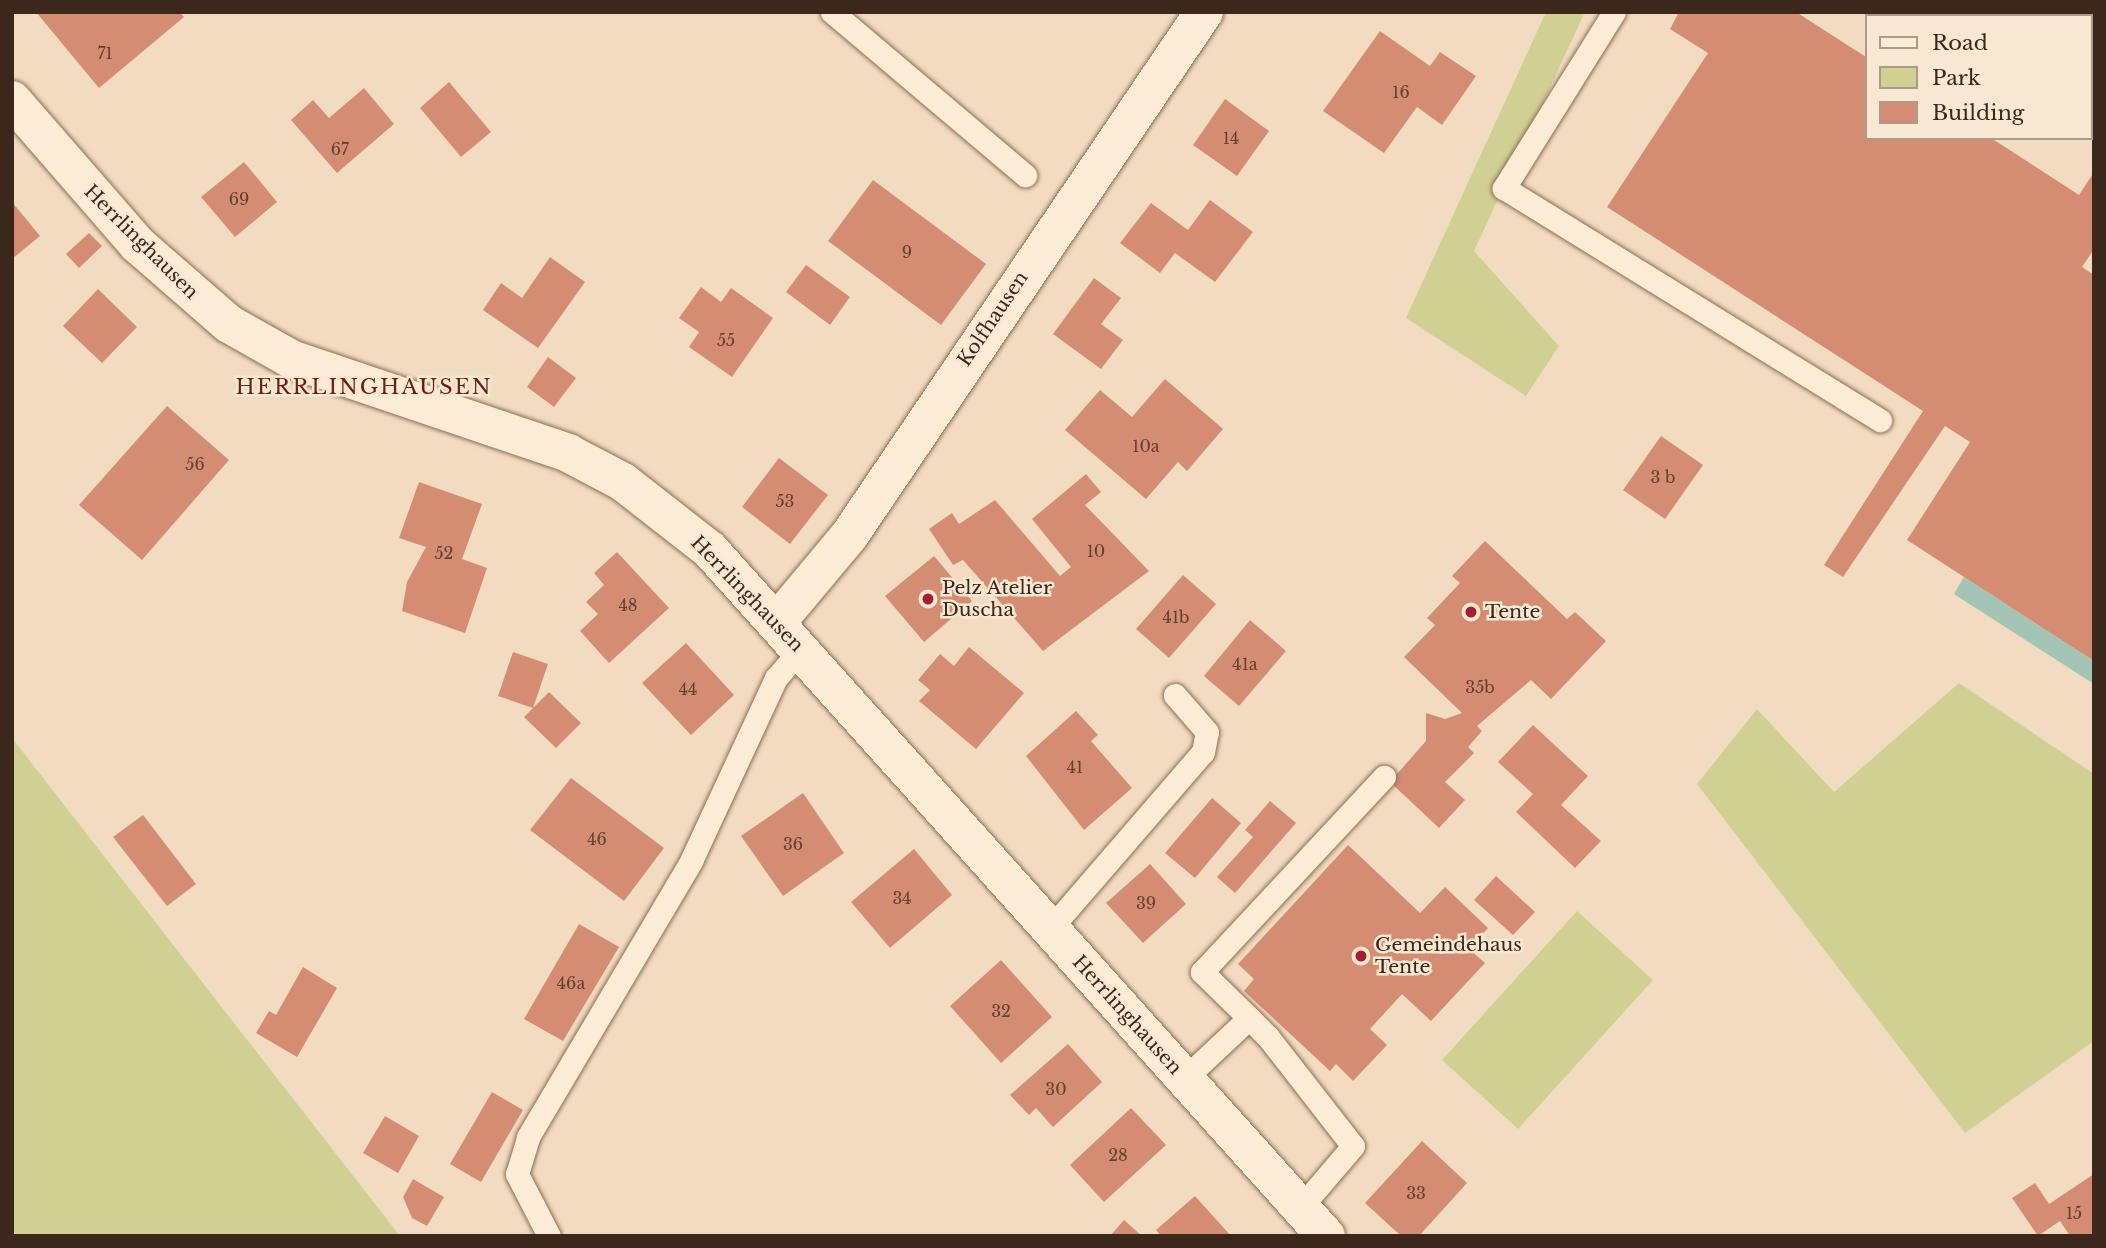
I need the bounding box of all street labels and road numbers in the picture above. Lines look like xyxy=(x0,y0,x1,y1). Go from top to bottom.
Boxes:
street label: Herrlinghausen xyxy=(79,180,203,304)
street label: Kolfhausen xyxy=(953,267,1033,371)
street label: Herrlinghausen xyxy=(686,531,808,657)
street label: Herrlinghausen xyxy=(1068,951,1186,1079)

